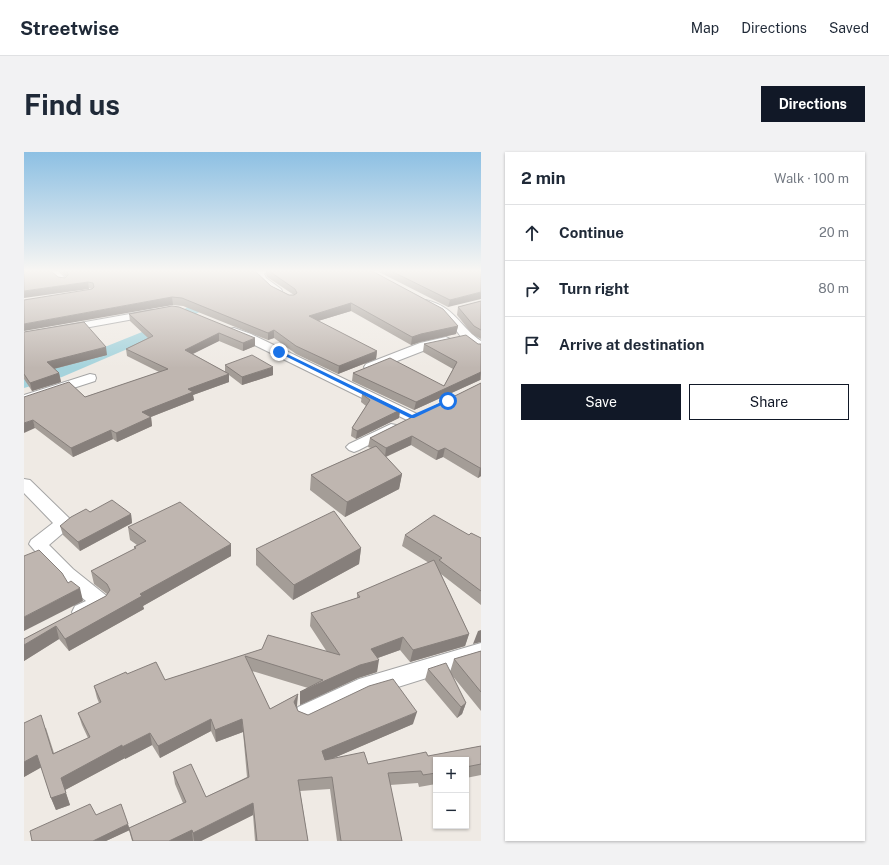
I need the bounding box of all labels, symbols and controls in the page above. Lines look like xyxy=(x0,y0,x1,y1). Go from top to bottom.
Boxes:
text: Streetwise xyxy=(20,17,119,39)
text: Map xyxy=(691,20,719,36)
text: Directions xyxy=(741,20,807,36)
text: Saved xyxy=(829,20,869,36)
button: Directions xyxy=(761,86,865,122)
text: Find us xyxy=(24,88,120,121)
text: 2 min xyxy=(521,168,566,188)
text: Walk · 100 m xyxy=(774,171,849,186)
icon: ahead xyxy=(521,222,543,244)
text: Continue xyxy=(559,224,624,241)
text: 20 m xyxy=(819,225,849,240)
icon: right xyxy=(521,278,543,300)
text: Turn right xyxy=(559,280,629,297)
text: 80 m xyxy=(818,281,849,296)
icon: arrive xyxy=(521,334,543,356)
text: Arrive at destination xyxy=(559,336,704,353)
route end xyxy=(270,343,288,361)
button: Save xyxy=(521,384,681,420)
button: Share xyxy=(689,384,849,420)
route start xyxy=(439,392,457,410)
map controls xyxy=(433,757,469,829)
button: + xyxy=(433,757,469,793)
button: − xyxy=(433,793,469,829)

